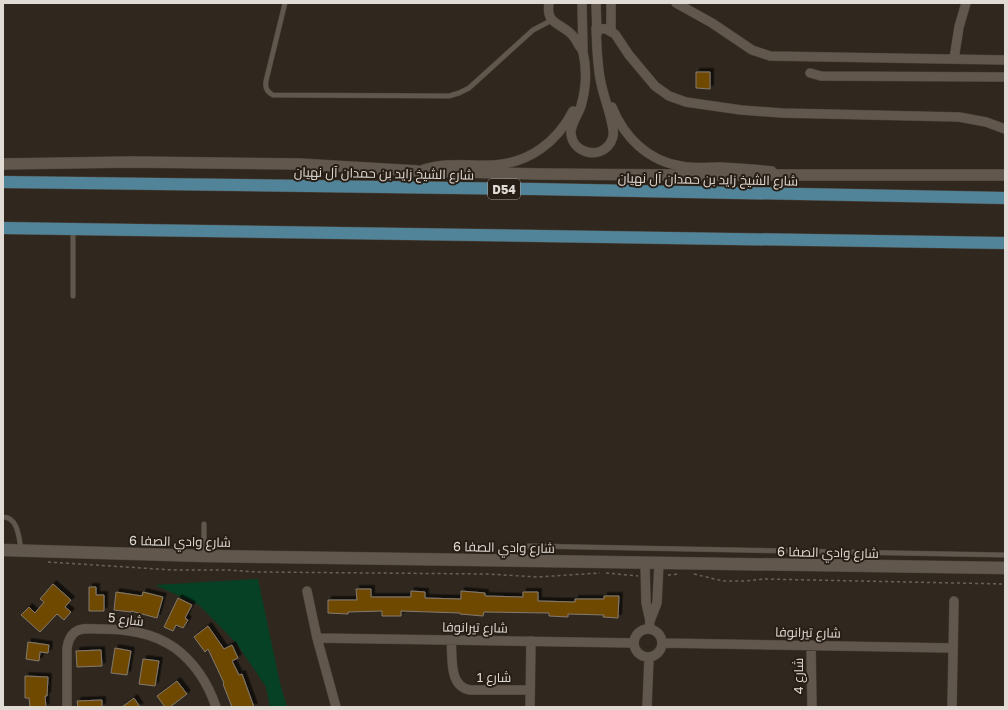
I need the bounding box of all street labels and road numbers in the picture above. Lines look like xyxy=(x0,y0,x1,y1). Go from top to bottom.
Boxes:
street label: شارع الشيخ زايد بن حمدان آل نهيان xyxy=(294,163,474,184)
street label: شارع الشيخ زايد بن حمدان آل نهيان xyxy=(618,169,798,190)
road number: D54 xyxy=(488,179,520,199)
street label: شارع وادي الصفا 6 xyxy=(129,532,231,553)
street label: شارع وادي الصفا 6 xyxy=(453,538,555,559)
street label: شارع وادي الصفا 6 xyxy=(777,543,879,564)
street label: شارع 5 xyxy=(107,609,145,630)
street label: شارع تيرانوفا xyxy=(442,618,508,637)
street label: شارع تيرانوفا xyxy=(775,623,841,642)
street label: شارع 4 xyxy=(790,658,807,694)
street label: شارع 1 xyxy=(477,669,511,686)

